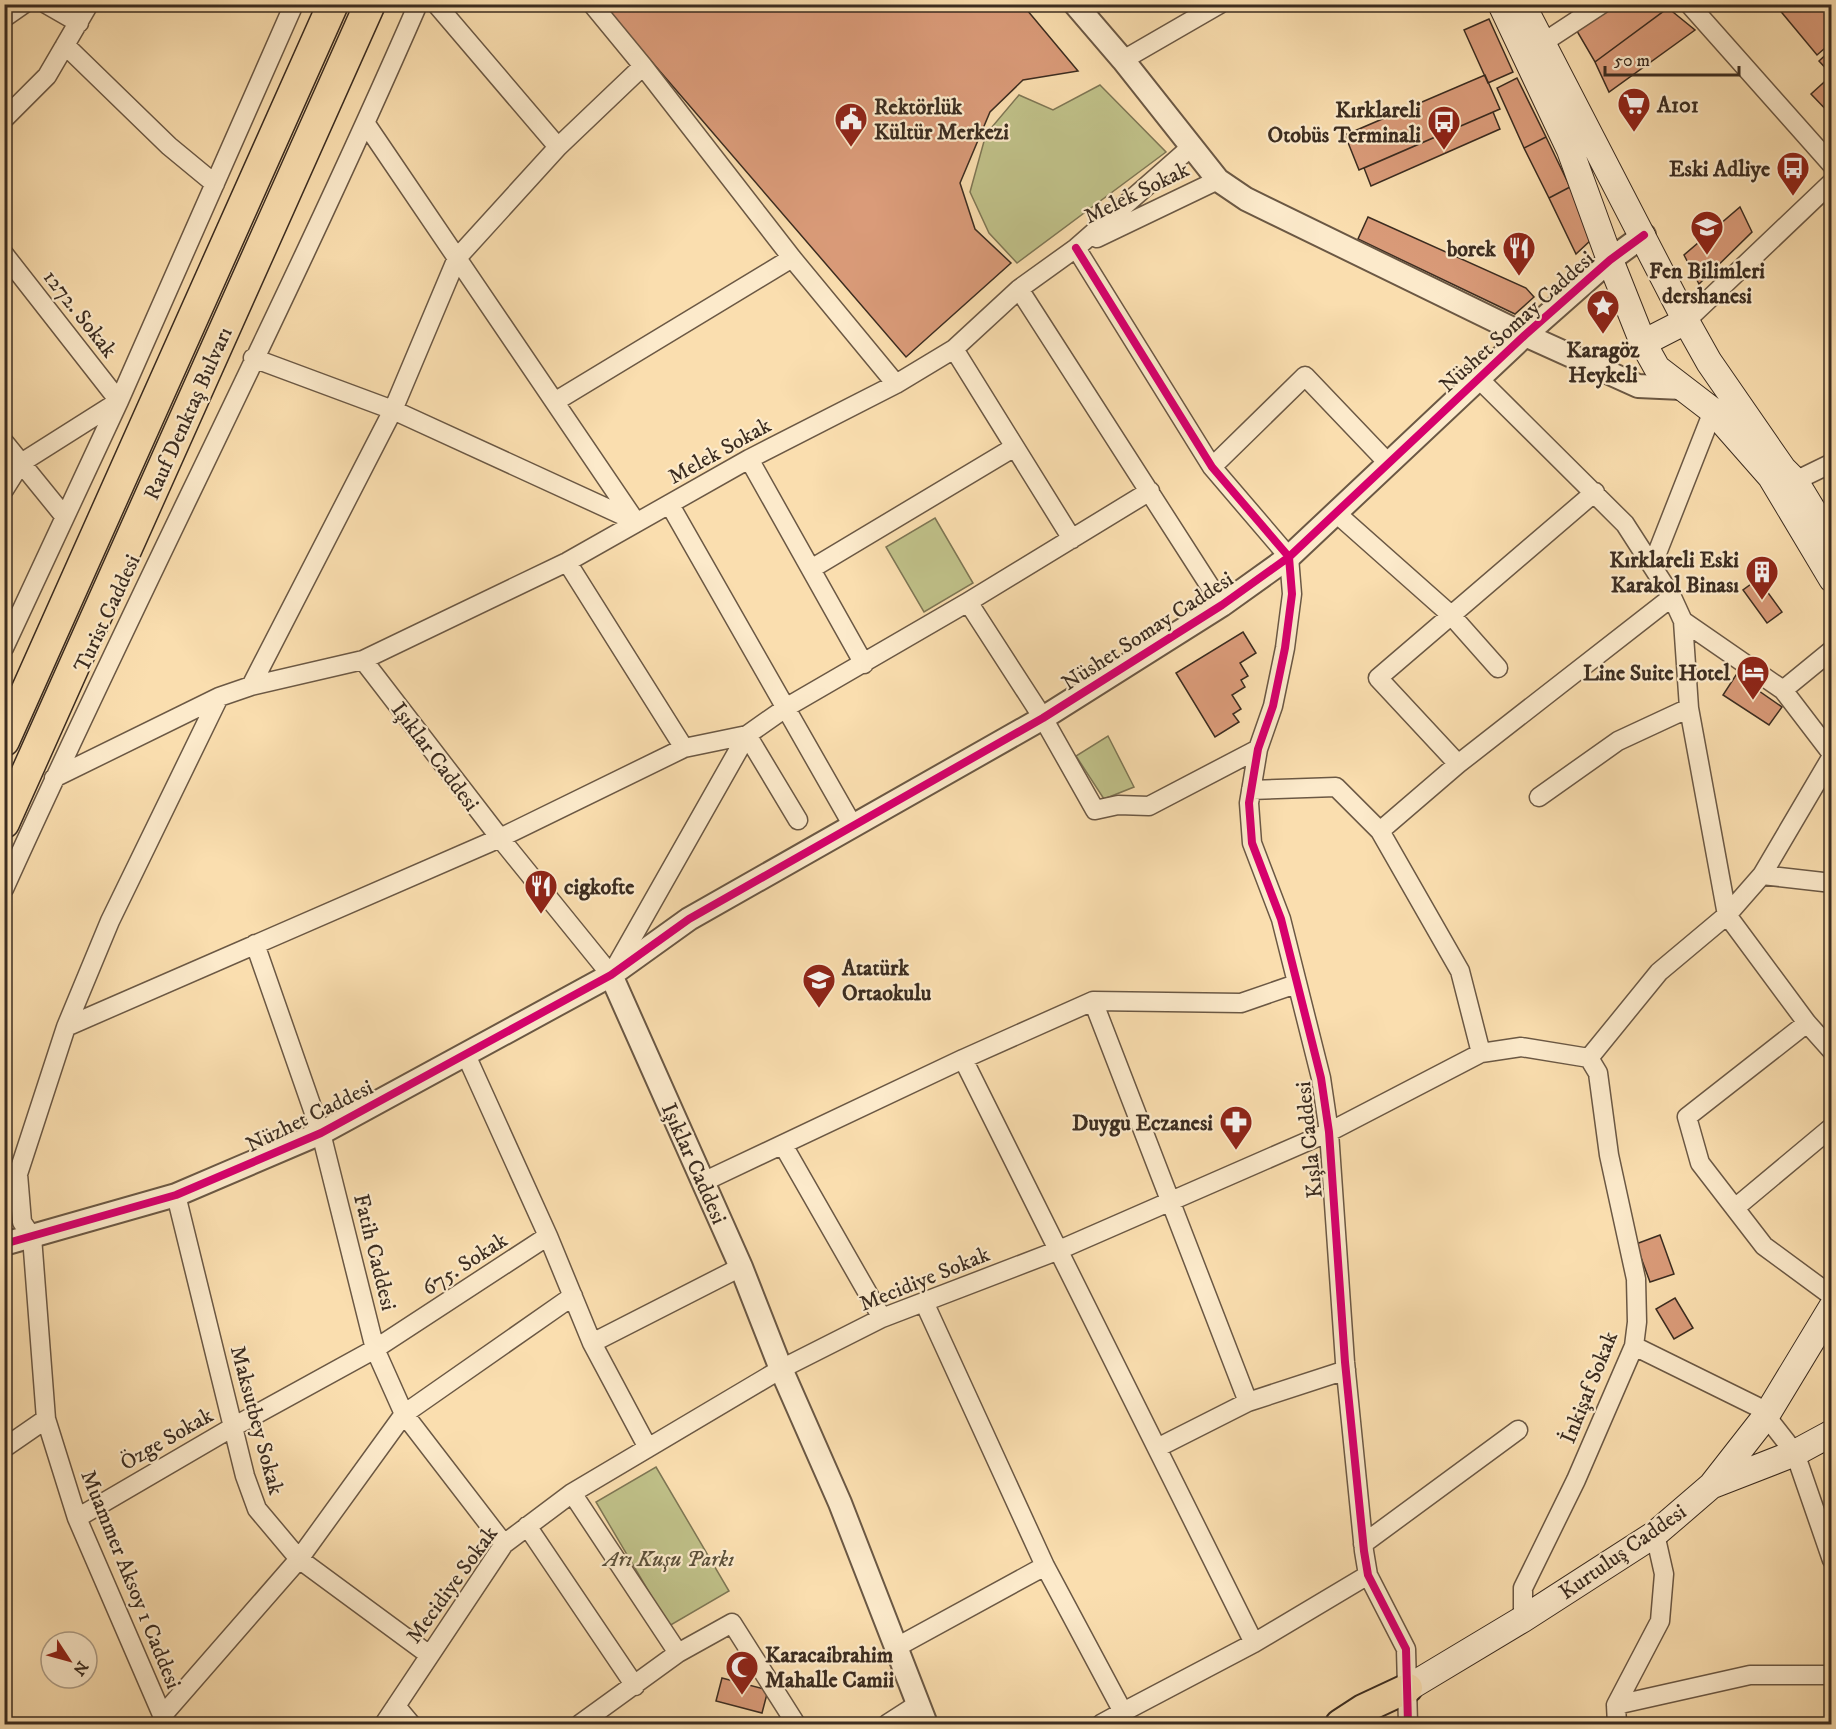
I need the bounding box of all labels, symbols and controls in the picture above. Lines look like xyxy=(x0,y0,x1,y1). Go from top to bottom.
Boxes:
scale bar xyxy=(1605,39,1738,77)
text: 50 m xyxy=(1614,50,1650,72)
supermarket icon: A101 xyxy=(1616,86,1652,133)
place label: A101 xyxy=(1656,92,1699,119)
place label: Rektörlük Kültür Merkezi xyxy=(874,94,1009,146)
place label: Kırklareli Otobüs Terminali xyxy=(1268,97,1421,149)
public building icon: Rektörlük Kültür Merkezi xyxy=(833,101,869,148)
bus stop icon: Kırklareli Otobüs Terminali xyxy=(1426,104,1462,151)
bus stop icon: Eski Adliye xyxy=(1775,150,1811,197)
street label: Melek Sokak xyxy=(1080,156,1194,230)
place label: Eski Adliye xyxy=(1669,156,1770,183)
school or university icon: Fen Bilimleri dershanesi xyxy=(1689,209,1725,256)
restaurant icon: borek xyxy=(1501,230,1537,277)
place label: borek xyxy=(1446,236,1497,263)
street label: Nüshet Somay Caddesi xyxy=(1434,245,1600,399)
place label: Fen Bilimleri dershanesi xyxy=(1649,258,1765,310)
street label: 1272. Sokak xyxy=(37,265,123,363)
place icon: Karagöz Heykeli xyxy=(1585,288,1621,335)
street label: Rauf Denktaş Bulvarı xyxy=(138,323,239,504)
place label: Karagöz Heykeli xyxy=(1566,337,1640,389)
street label: Melek Sokak xyxy=(664,412,776,491)
place label: Kırklareli Eski Karakol Binası xyxy=(1609,547,1739,599)
street label: Turist Caddesi xyxy=(68,551,146,677)
building icon: Kırklareli Eski Karakol Binası xyxy=(1744,554,1780,601)
street label: Nüshet Somay Caddesi xyxy=(1057,566,1239,697)
hotel icon: Line Suite Hotel xyxy=(1735,654,1771,701)
place label: Line Suite Hotel xyxy=(1583,660,1730,687)
street label: Işıklar Caddesi xyxy=(385,697,485,817)
restaurant icon: cigkofte xyxy=(523,868,559,915)
place label: cigkofte xyxy=(564,874,634,901)
place label: Atatürk Ortaokulu xyxy=(841,955,932,1007)
school or university icon: Atatürk Ortaokulu xyxy=(801,962,837,1009)
street label: Nüzhet Caddesi xyxy=(242,1074,378,1159)
street label: Kışla Caddesi xyxy=(1290,1080,1329,1200)
street label: Işıklar Caddesi xyxy=(655,1099,732,1228)
pharmacy icon: Duygu Eczanesi xyxy=(1218,1104,1254,1151)
place label: Duygu Eczanesi xyxy=(1072,1110,1213,1137)
street label: Fatih Caddesi xyxy=(347,1191,402,1313)
street label: 675. Sokak xyxy=(417,1227,513,1302)
street label: Mecidiye Sokak xyxy=(855,1241,994,1318)
street label: İnkişaf Sokak xyxy=(1555,1327,1624,1448)
street label: Maksutbey Sokak xyxy=(224,1343,289,1498)
street label: Özge Sokak xyxy=(115,1402,218,1477)
street label: Muammer Aksoy 1 Caddesi xyxy=(74,1466,187,1693)
street label: Kurtuluş Caddesi xyxy=(1554,1498,1692,1606)
street label: Mecidiye Sokak xyxy=(401,1521,504,1649)
park label: Arı Kuşu Parkı xyxy=(601,1546,734,1573)
north arrow xyxy=(39,1630,99,1690)
place label: Karacaibrahim Mahalle Camii xyxy=(765,1642,894,1694)
mosque icon: Karacaibrahim Mahalle Camii xyxy=(724,1649,760,1696)
text: N xyxy=(68,1657,92,1679)

